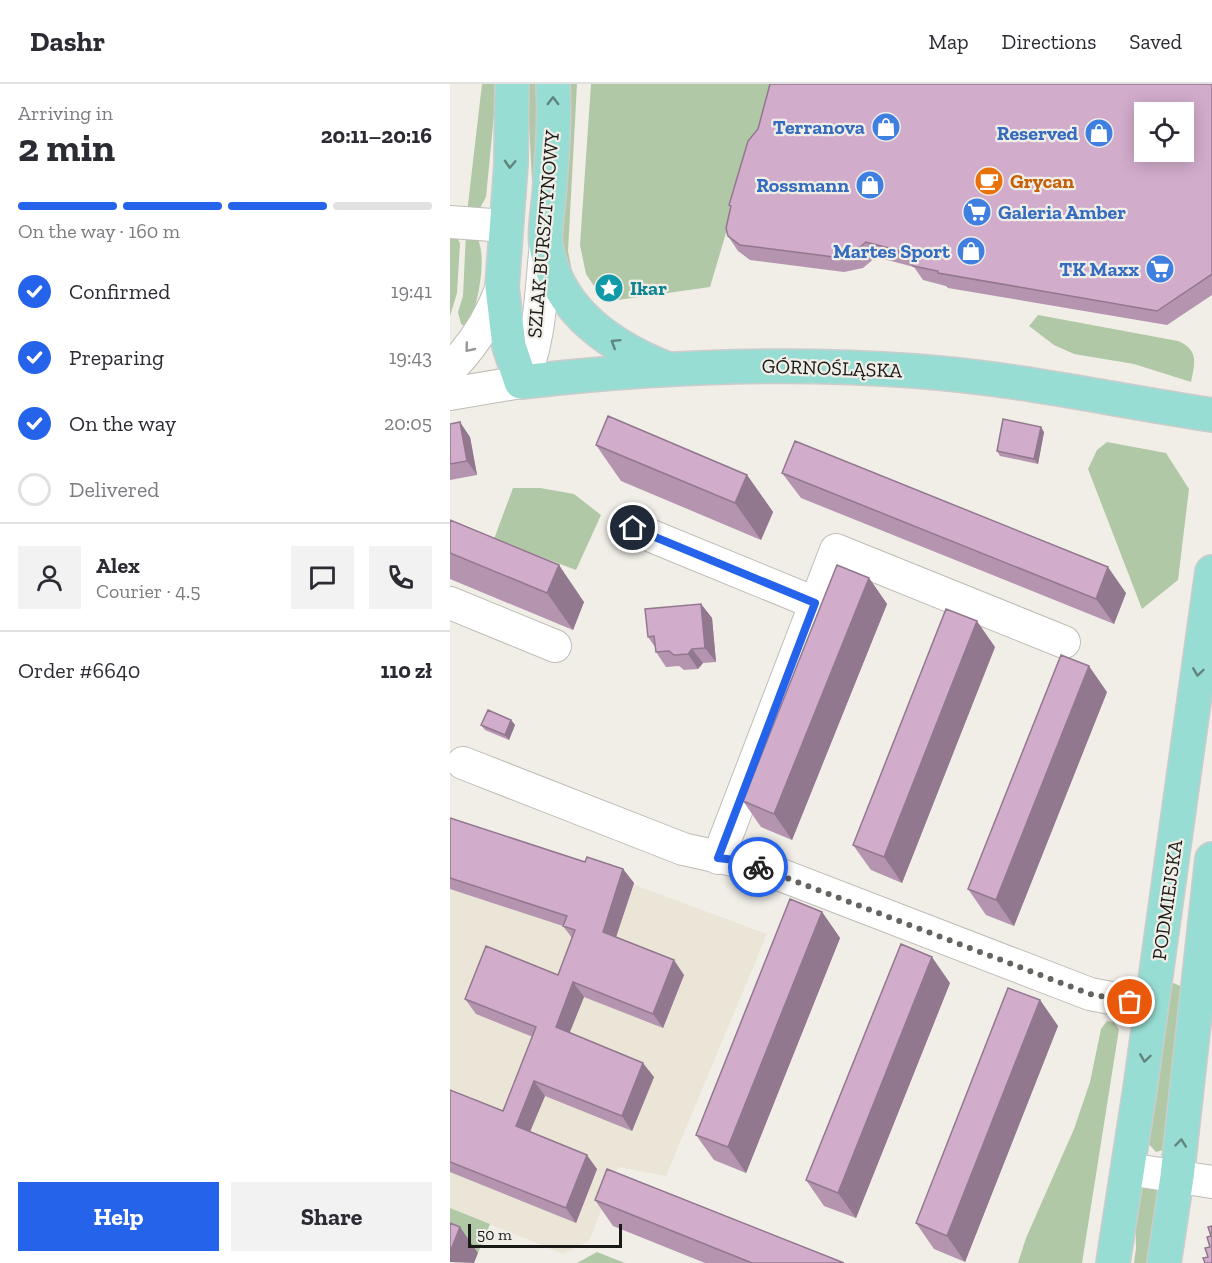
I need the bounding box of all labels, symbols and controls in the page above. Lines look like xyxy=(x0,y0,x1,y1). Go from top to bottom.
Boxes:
text: Dashr xyxy=(30,25,105,58)
text: Map xyxy=(929,29,969,54)
text: Directions xyxy=(1002,29,1096,54)
text: Saved xyxy=(1129,29,1182,54)
one-way arrow xyxy=(547,97,559,106)
text: Arriving in xyxy=(18,101,113,125)
map controls xyxy=(1134,102,1194,162)
button: locate xyxy=(1134,102,1194,162)
shop icon: Terranova xyxy=(870,111,902,143)
place label: Terranova xyxy=(773,115,865,139)
shop icon: Reserved xyxy=(1083,117,1115,149)
place label: Reserved xyxy=(997,121,1079,145)
text: 20:11–20:16 xyxy=(321,122,432,149)
text: 2 min xyxy=(18,124,115,171)
street label: SZLAK BURSZTYNOWY xyxy=(522,128,564,339)
one-way arrow xyxy=(504,159,517,168)
cafe icon: Grycan xyxy=(973,165,1005,197)
shop icon: Rossmann xyxy=(854,169,886,201)
place label: Grycan xyxy=(1010,169,1074,193)
place label: Rossmann xyxy=(756,173,849,197)
supermarket icon: Galeria Amber xyxy=(961,196,993,228)
place label: Galeria Amber xyxy=(998,200,1126,224)
text: On the way · 160 m xyxy=(18,219,180,243)
shop icon: Martes Sport xyxy=(955,235,987,267)
place label: Martes Sport xyxy=(833,239,951,263)
supermarket icon: TK Maxx xyxy=(1144,253,1176,285)
place label: TK Maxx xyxy=(1059,257,1139,281)
place icon: Ikar xyxy=(593,272,625,304)
icon: check xyxy=(18,275,51,308)
place label: Ikar xyxy=(630,276,667,300)
text: Confirmed xyxy=(69,278,170,305)
text: 19:41 xyxy=(391,279,432,303)
one-way arrow xyxy=(611,338,621,350)
icon: check xyxy=(18,341,51,374)
one-way arrow xyxy=(465,341,476,352)
text: Preparing xyxy=(69,344,164,371)
text: 19:43 xyxy=(389,345,432,369)
street label: GÓRNOŚLĄSKA xyxy=(761,354,904,382)
icon: check xyxy=(18,407,51,440)
text: On the way xyxy=(69,410,176,437)
text: 20:05 xyxy=(384,411,432,435)
text: Delivered xyxy=(69,476,159,503)
pin xyxy=(607,502,658,553)
icon: home xyxy=(616,511,649,544)
button: person xyxy=(18,546,81,609)
button: chat xyxy=(291,546,354,609)
button: phone xyxy=(369,546,432,609)
text: Alex xyxy=(96,552,140,579)
text: Courier · 4.5 xyxy=(96,579,201,603)
text: Order #6640 xyxy=(18,657,140,684)
text: 110 zł xyxy=(380,657,432,684)
one-way arrow xyxy=(1193,667,1205,677)
courier xyxy=(728,837,788,897)
street label: PODMIEJSKA xyxy=(1147,837,1187,962)
icon: bike xyxy=(742,851,775,884)
pin xyxy=(1104,976,1155,1027)
icon: bag xyxy=(1113,985,1146,1018)
one-way arrow xyxy=(1139,1054,1151,1063)
one-way arrow xyxy=(1174,1138,1187,1147)
button: Help xyxy=(18,1182,219,1251)
button: Share xyxy=(231,1182,432,1251)
scale bar xyxy=(468,1221,622,1248)
text: 50 m xyxy=(477,1225,512,1244)

